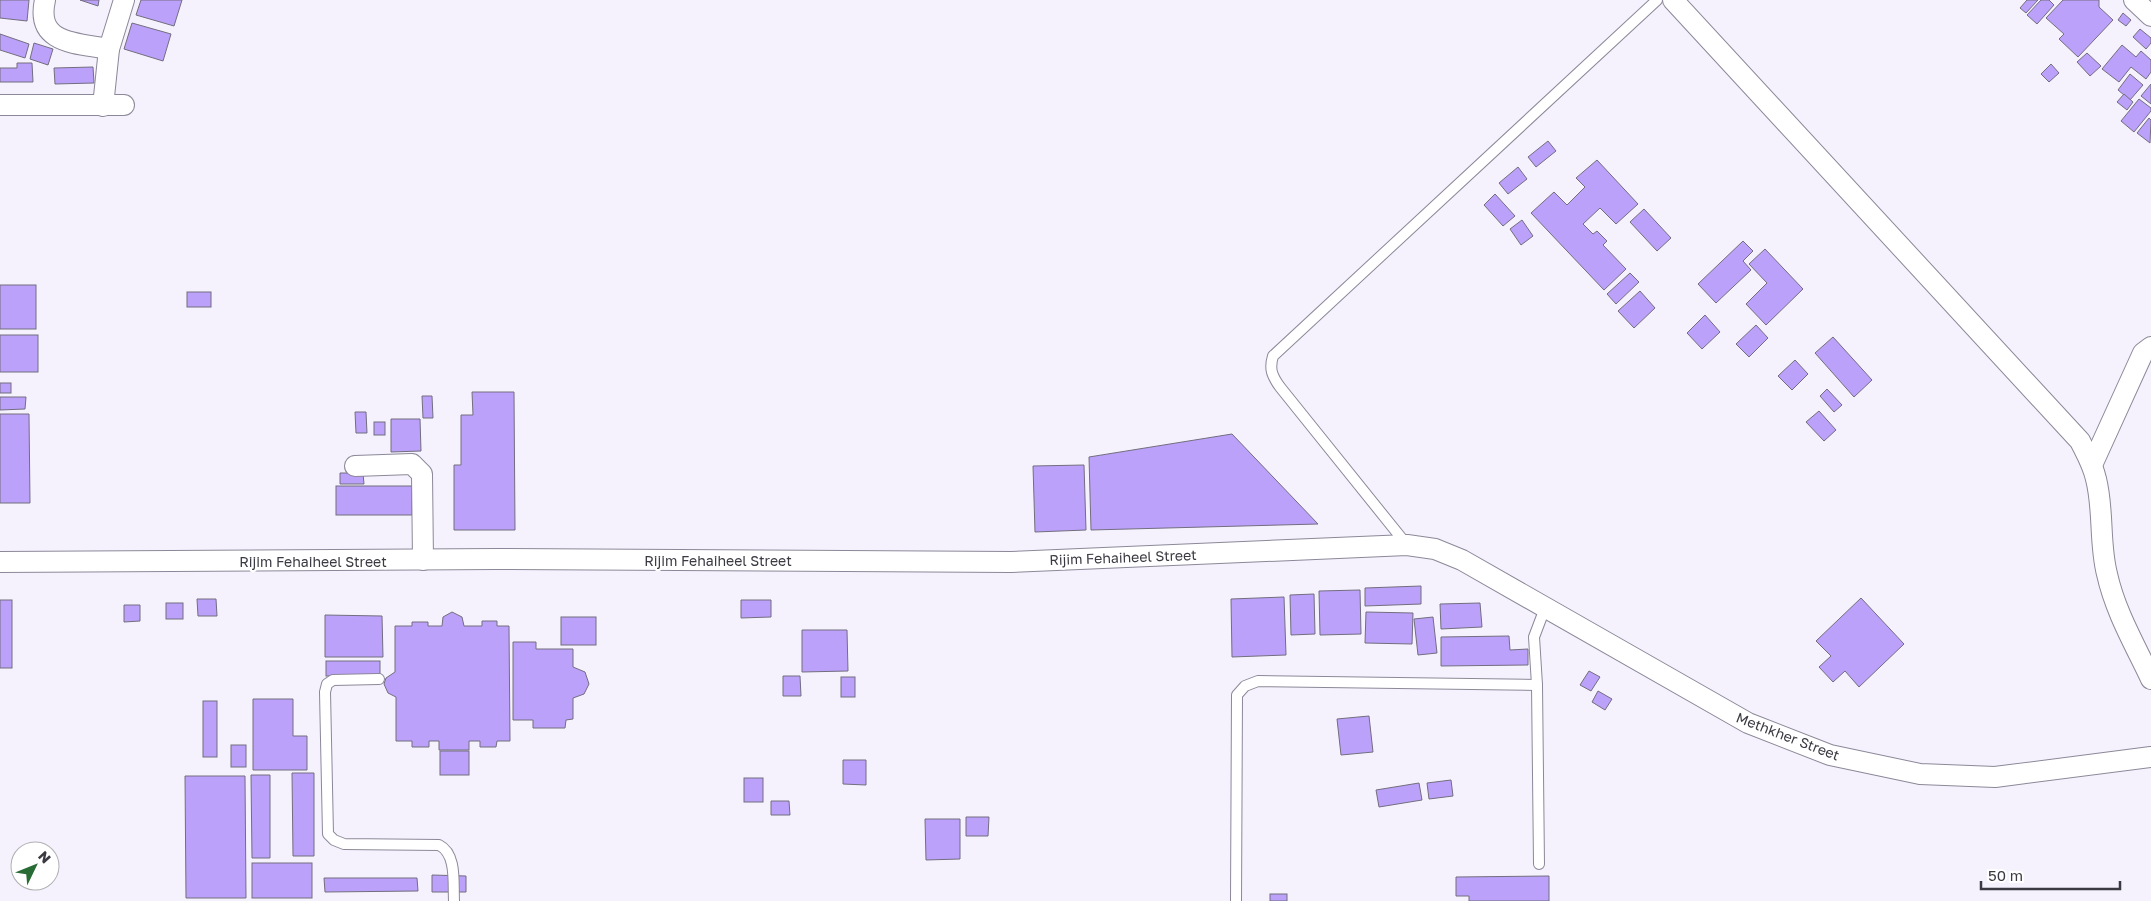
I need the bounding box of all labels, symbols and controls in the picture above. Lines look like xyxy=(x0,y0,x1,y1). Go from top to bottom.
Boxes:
street label: Rijim Fehaiheel Street xyxy=(1049,546,1197,568)
street label: Rijim Fehaiheel Street xyxy=(644,552,792,569)
street label: Rijim Fehaiheel Street xyxy=(239,553,387,570)
street label: Methkher Street xyxy=(1734,708,1842,764)
north arrow xyxy=(10,841,60,891)
text: N xyxy=(35,847,55,866)
scale bar xyxy=(1981,858,2120,890)
text: 50 m xyxy=(1988,866,2023,884)

